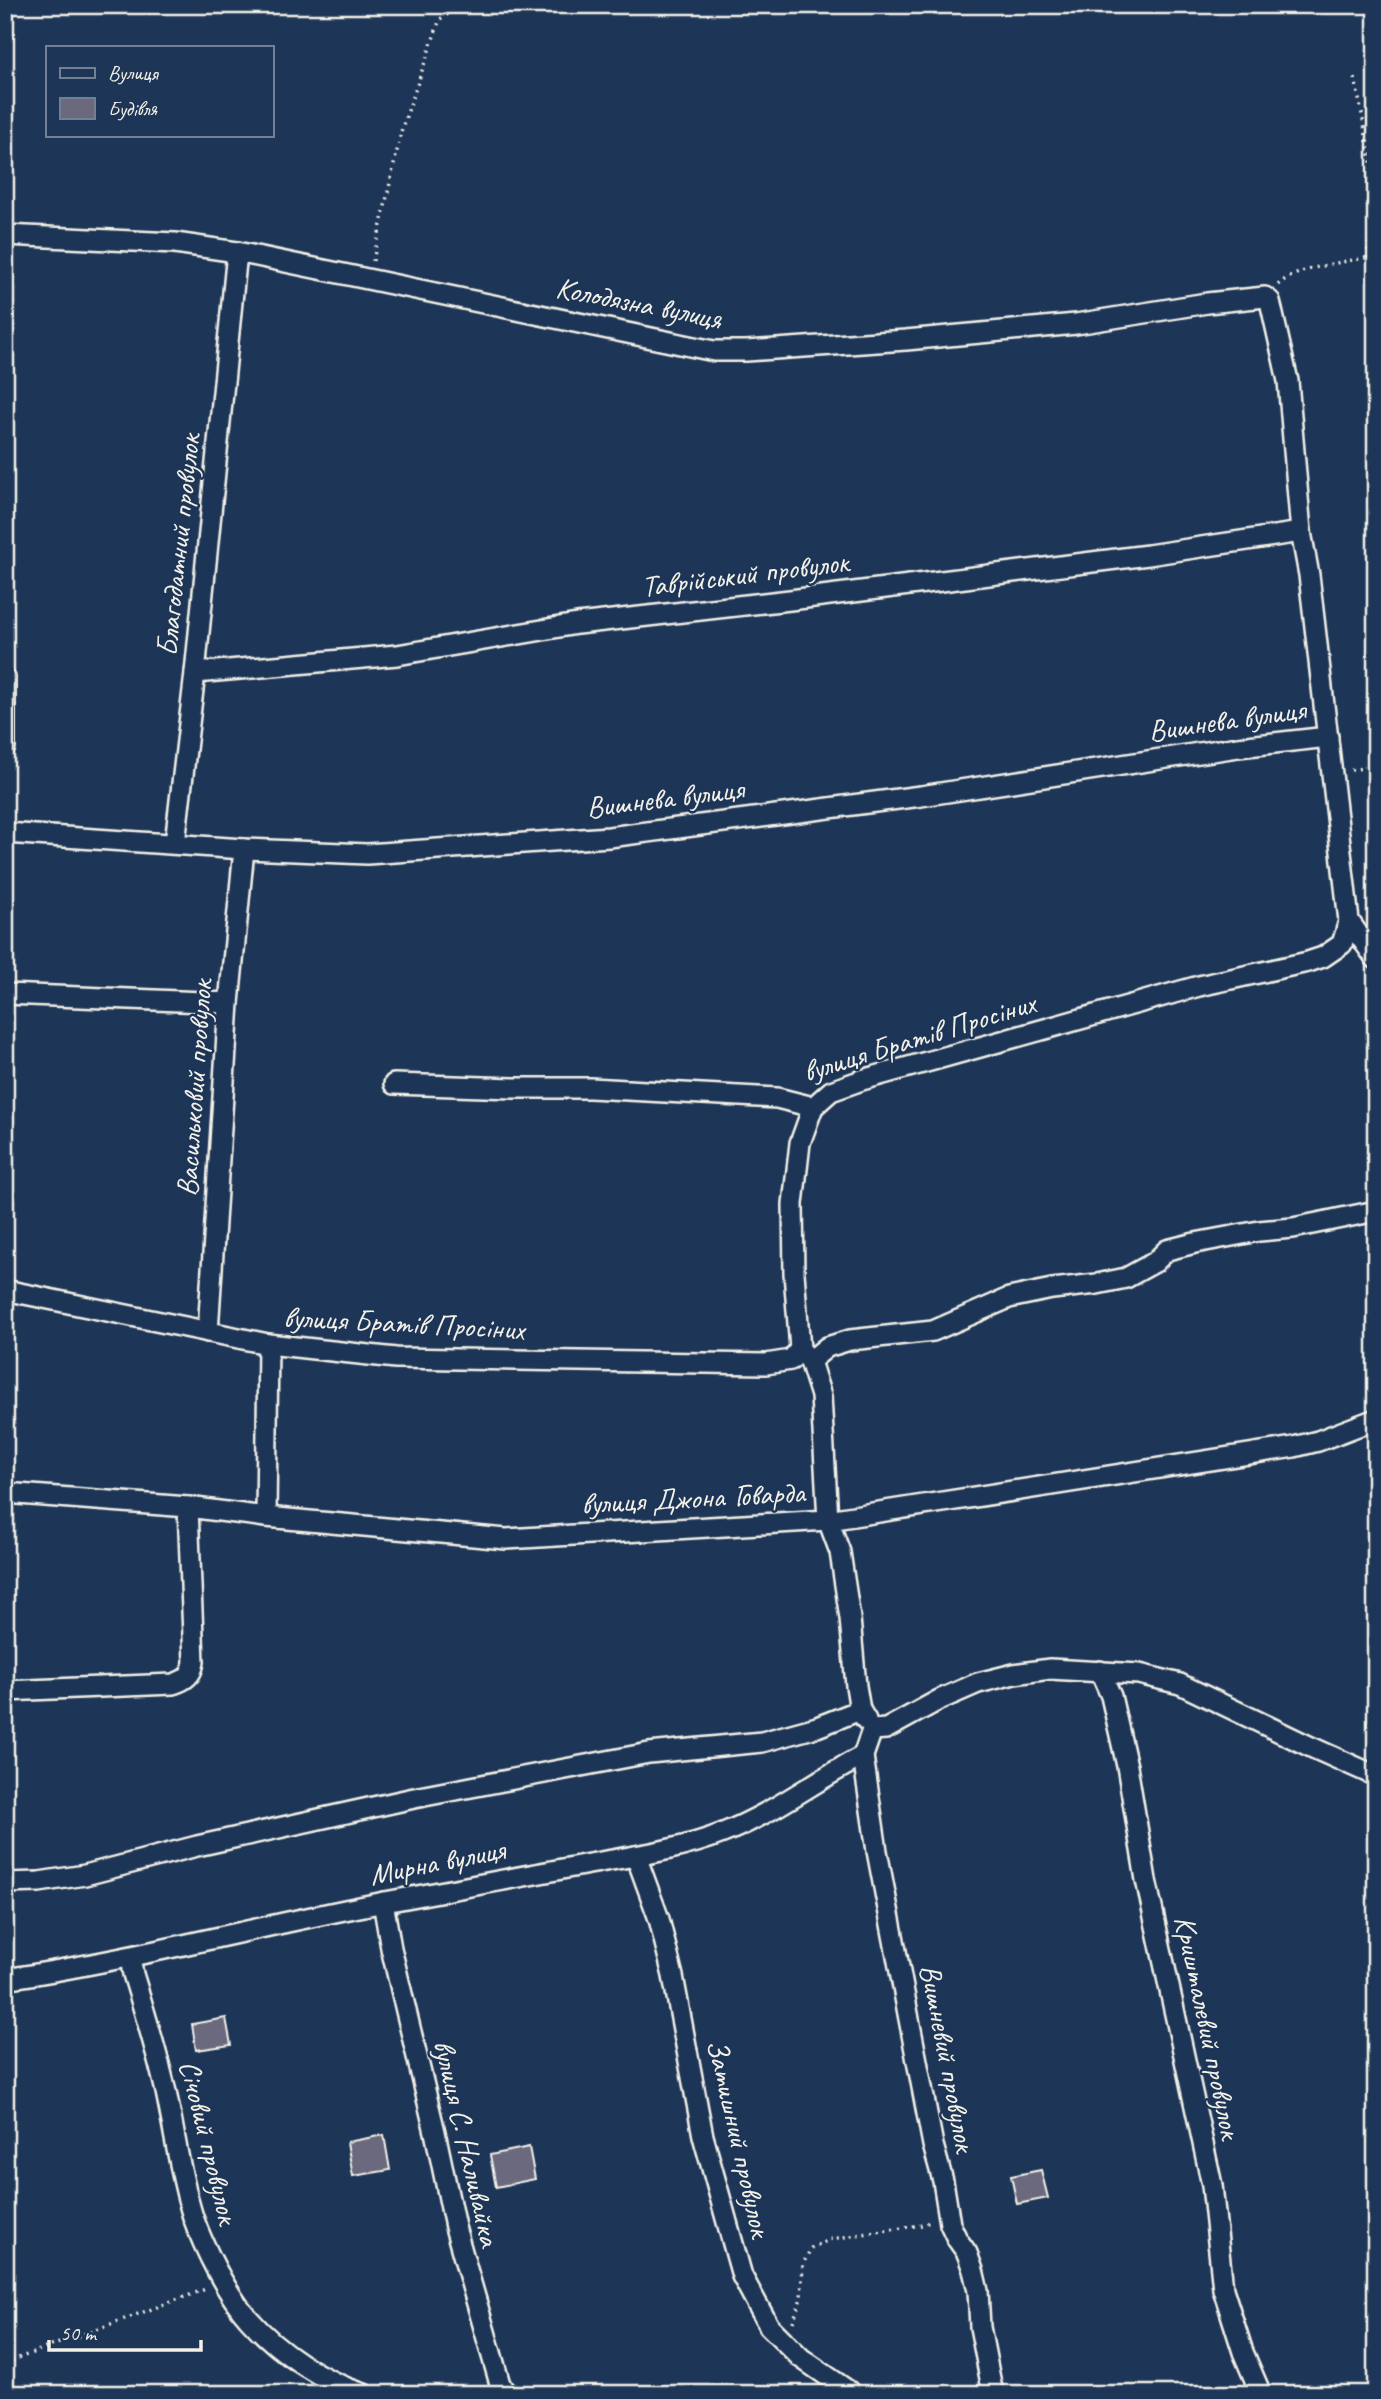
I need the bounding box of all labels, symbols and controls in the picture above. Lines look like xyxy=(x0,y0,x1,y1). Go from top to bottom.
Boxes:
legend xyxy=(46,46,273,136)
text: Вулиця xyxy=(108,60,159,86)
text: Будівля xyxy=(108,96,158,122)
street label: Колодязна вулиця xyxy=(553,268,726,338)
street label: Благодатний провулок xyxy=(147,430,209,658)
street label: Таврійський провулок xyxy=(639,542,853,606)
street label: Вишнева вулиця xyxy=(1146,690,1311,750)
street label: Вишнева вулиця xyxy=(584,769,748,826)
street label: Васильковий провулок xyxy=(167,976,221,1198)
street label: вулиця Братів Просіних xyxy=(798,983,1043,1090)
street label: вулиця Братів Просіних xyxy=(282,1298,528,1348)
street label: вулиця Джона Говарда xyxy=(580,1473,808,1523)
street label: Мирна вулиця xyxy=(366,1830,510,1894)
street label: Кришталевий провулок xyxy=(1166,1912,1251,2144)
street label: Вишневий провулок xyxy=(911,1961,985,2157)
street label: Затишний провулок xyxy=(698,2035,781,2243)
street label: вулиця С. Наливайка xyxy=(425,2036,510,2252)
street label: Січовий провулок xyxy=(170,2056,248,2230)
scale bar xyxy=(49,2308,201,2352)
text: 50 m xyxy=(60,2320,98,2346)

